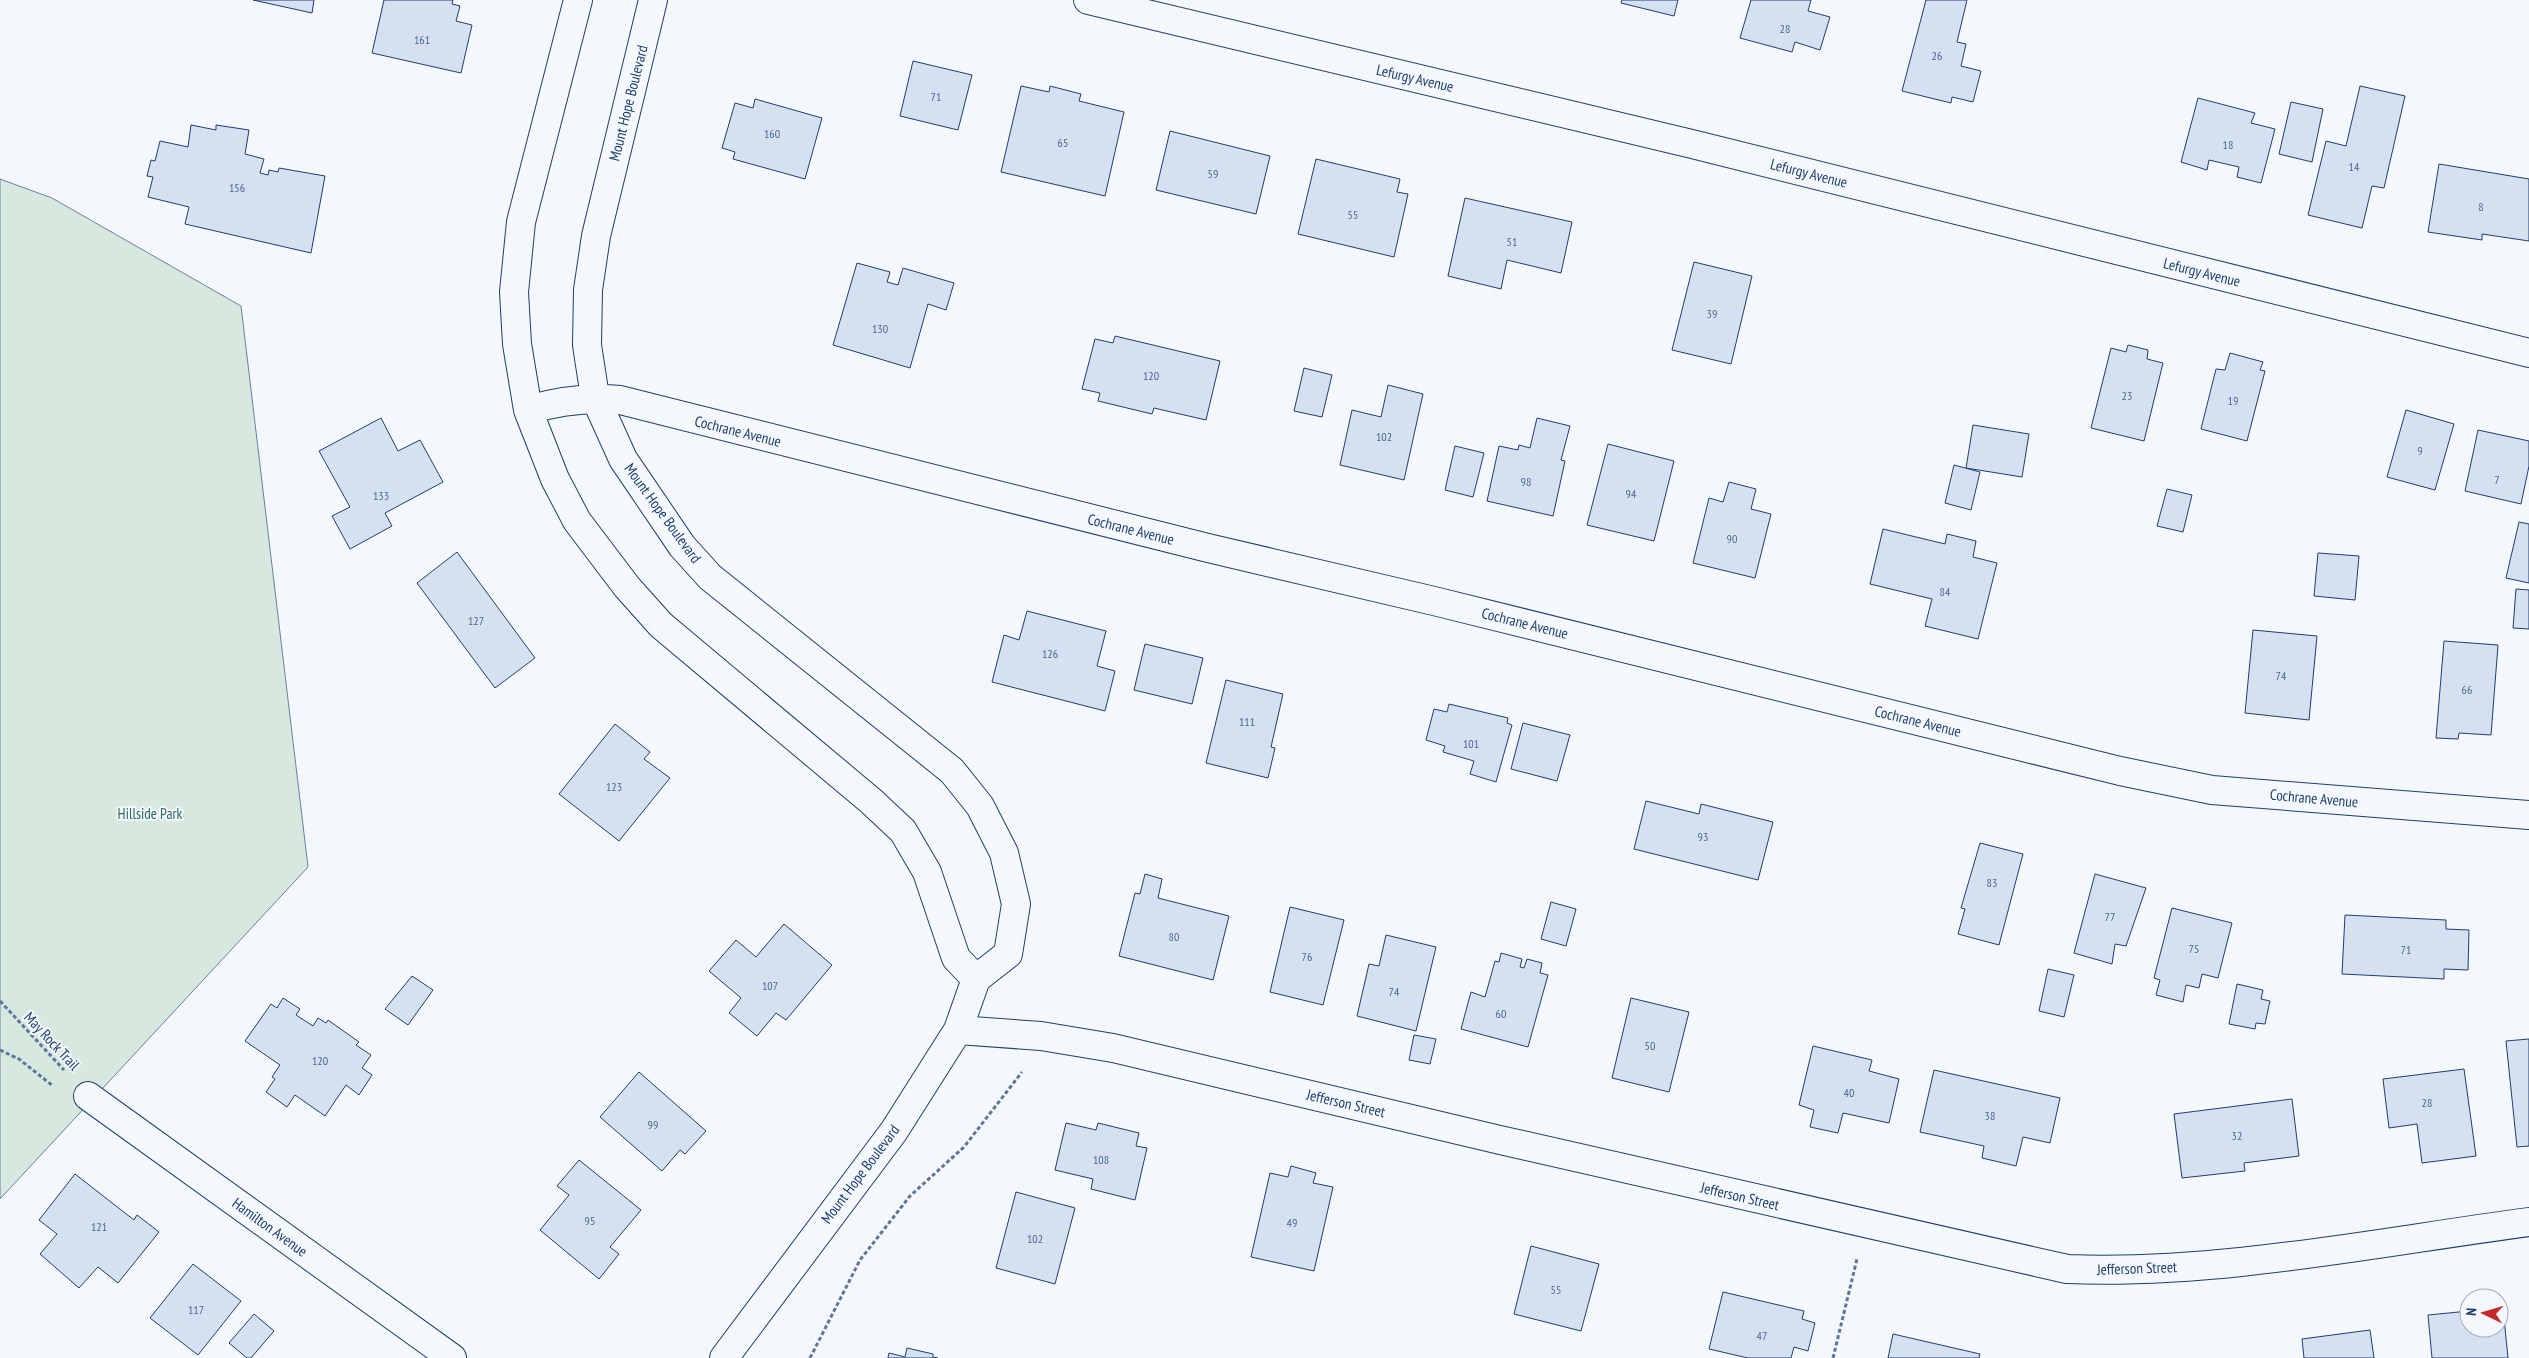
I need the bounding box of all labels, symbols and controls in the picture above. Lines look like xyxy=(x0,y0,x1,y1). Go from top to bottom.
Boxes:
house number: 28 xyxy=(1780,21,1790,36)
house number: 161 xyxy=(414,32,430,47)
street label: Mount Hope Boulevard xyxy=(604,43,652,163)
house number: 26 xyxy=(1932,48,1942,63)
street label: Lefurgy Avenue xyxy=(1375,60,1455,96)
house number: 71 xyxy=(931,89,941,104)
house number: 160 xyxy=(764,126,780,141)
house number: 65 xyxy=(1058,135,1068,150)
house number: 18 xyxy=(2223,137,2233,152)
street label: Lefurgy Avenue xyxy=(1769,154,1849,192)
house number: 14 xyxy=(2349,159,2360,174)
house number: 59 xyxy=(1208,166,1218,181)
house number: 156 xyxy=(229,180,245,195)
house number: 8 xyxy=(2478,199,2484,214)
house number: 55 xyxy=(1348,207,1358,222)
house number: 51 xyxy=(1507,234,1517,249)
street label: Lefurgy Avenue xyxy=(2162,253,2242,291)
house number: 39 xyxy=(1707,306,1717,321)
house number: 130 xyxy=(872,321,888,336)
house number: 120 xyxy=(1143,368,1159,383)
house number: 23 xyxy=(2122,388,2132,403)
house number: 19 xyxy=(2228,393,2238,408)
street label: Cochrane Avenue xyxy=(693,411,783,451)
house number: 102 xyxy=(1376,429,1392,444)
house number: 9 xyxy=(2417,443,2423,458)
street label: Mount Hope Boulevard xyxy=(620,459,706,567)
house number: 7 xyxy=(2494,472,2500,487)
house number: 98 xyxy=(1521,474,1531,489)
house number: 94 xyxy=(1626,486,1637,501)
house number: 133 xyxy=(373,488,389,503)
street label: Cochrane Avenue xyxy=(1086,509,1176,549)
house number: 90 xyxy=(1727,531,1737,546)
house number: 84 xyxy=(1940,584,1951,599)
street label: Cochrane Avenue xyxy=(1480,603,1570,643)
house number: 127 xyxy=(468,613,484,628)
house number: 126 xyxy=(1042,646,1058,661)
house number: 74 xyxy=(2276,668,2287,683)
house number: 66 xyxy=(2462,682,2472,697)
street label: Cochrane Avenue xyxy=(1873,701,1963,741)
house number: 111 xyxy=(1239,714,1255,729)
house number: 101 xyxy=(1463,736,1479,751)
house number: 123 xyxy=(606,779,622,794)
street label: Cochrane Avenue xyxy=(2269,785,2359,811)
park label: Hillside Park xyxy=(118,804,183,823)
house number: 93 xyxy=(1698,829,1708,844)
house number: 83 xyxy=(1987,875,1997,890)
house number: 77 xyxy=(2105,909,2115,924)
house number: 80 xyxy=(1169,929,1179,944)
house number: 75 xyxy=(2189,941,2199,956)
house number: 71 xyxy=(2401,942,2411,957)
house number: 76 xyxy=(1302,949,1312,964)
house number: 107 xyxy=(762,978,778,993)
house number: 74 xyxy=(1389,984,1400,999)
house number: 60 xyxy=(1496,1006,1506,1021)
street label: May Rock Trail xyxy=(20,1008,84,1075)
house number: 50 xyxy=(1645,1038,1655,1053)
house number: 120 xyxy=(312,1053,328,1068)
street label: Jefferson Street xyxy=(1304,1085,1387,1121)
house number: 40 xyxy=(1844,1085,1854,1100)
house number: 28 xyxy=(2422,1095,2432,1110)
house number: 38 xyxy=(1985,1108,1995,1123)
house number: 99 xyxy=(648,1117,658,1132)
street label: Mount Hope Boulevard xyxy=(817,1121,903,1227)
house number: 32 xyxy=(2232,1128,2242,1143)
house number: 108 xyxy=(1093,1152,1109,1167)
street label: Jefferson Street xyxy=(1698,1178,1781,1214)
street label: Hamilton Avenue xyxy=(229,1193,311,1261)
house number: 95 xyxy=(585,1213,595,1228)
house number: 49 xyxy=(1287,1215,1297,1230)
house number: 121 xyxy=(91,1219,107,1234)
house number: 102 xyxy=(1027,1231,1043,1246)
street label: Jefferson Street xyxy=(2096,1257,2177,1279)
house number: 55 xyxy=(1551,1282,1561,1297)
north arrow xyxy=(2459,1288,2509,1338)
house number: 117 xyxy=(188,1302,204,1317)
text: N xyxy=(2462,1307,2480,1316)
house number: 47 xyxy=(1757,1328,1767,1343)

